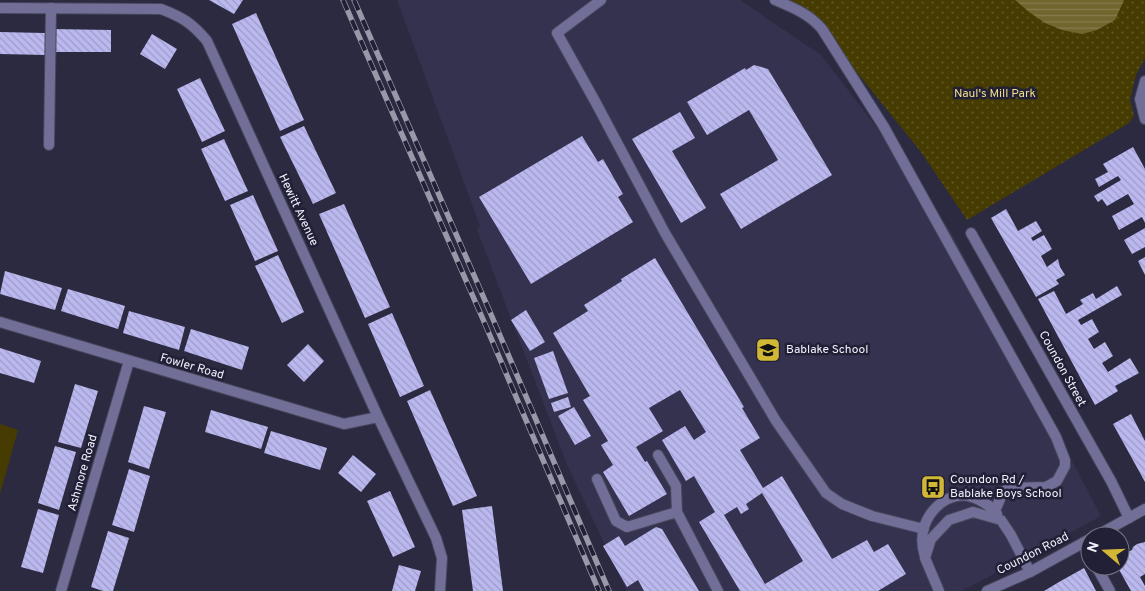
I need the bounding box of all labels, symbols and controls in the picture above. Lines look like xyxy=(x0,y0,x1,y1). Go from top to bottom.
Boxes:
park label: Naul's Mill Park xyxy=(954,86,1036,102)
street label: Hewitt Avenue xyxy=(274,171,322,249)
street label: Coundon Street xyxy=(1035,328,1089,410)
school or university icon: Bablake School xyxy=(755,337,781,363)
place label: Bablake School xyxy=(786,342,868,358)
street label: Fowler Road xyxy=(158,350,226,384)
street label: Ashmore Road xyxy=(64,433,102,513)
place label: Coundon Rd / Bablake Boys School xyxy=(950,472,1062,502)
bus stop icon: Coundon Rd / Bablake Boys School xyxy=(920,474,946,500)
north arrow xyxy=(1080,526,1130,576)
street label: Coundon Road xyxy=(994,529,1072,579)
text: N xyxy=(1084,540,1104,555)

